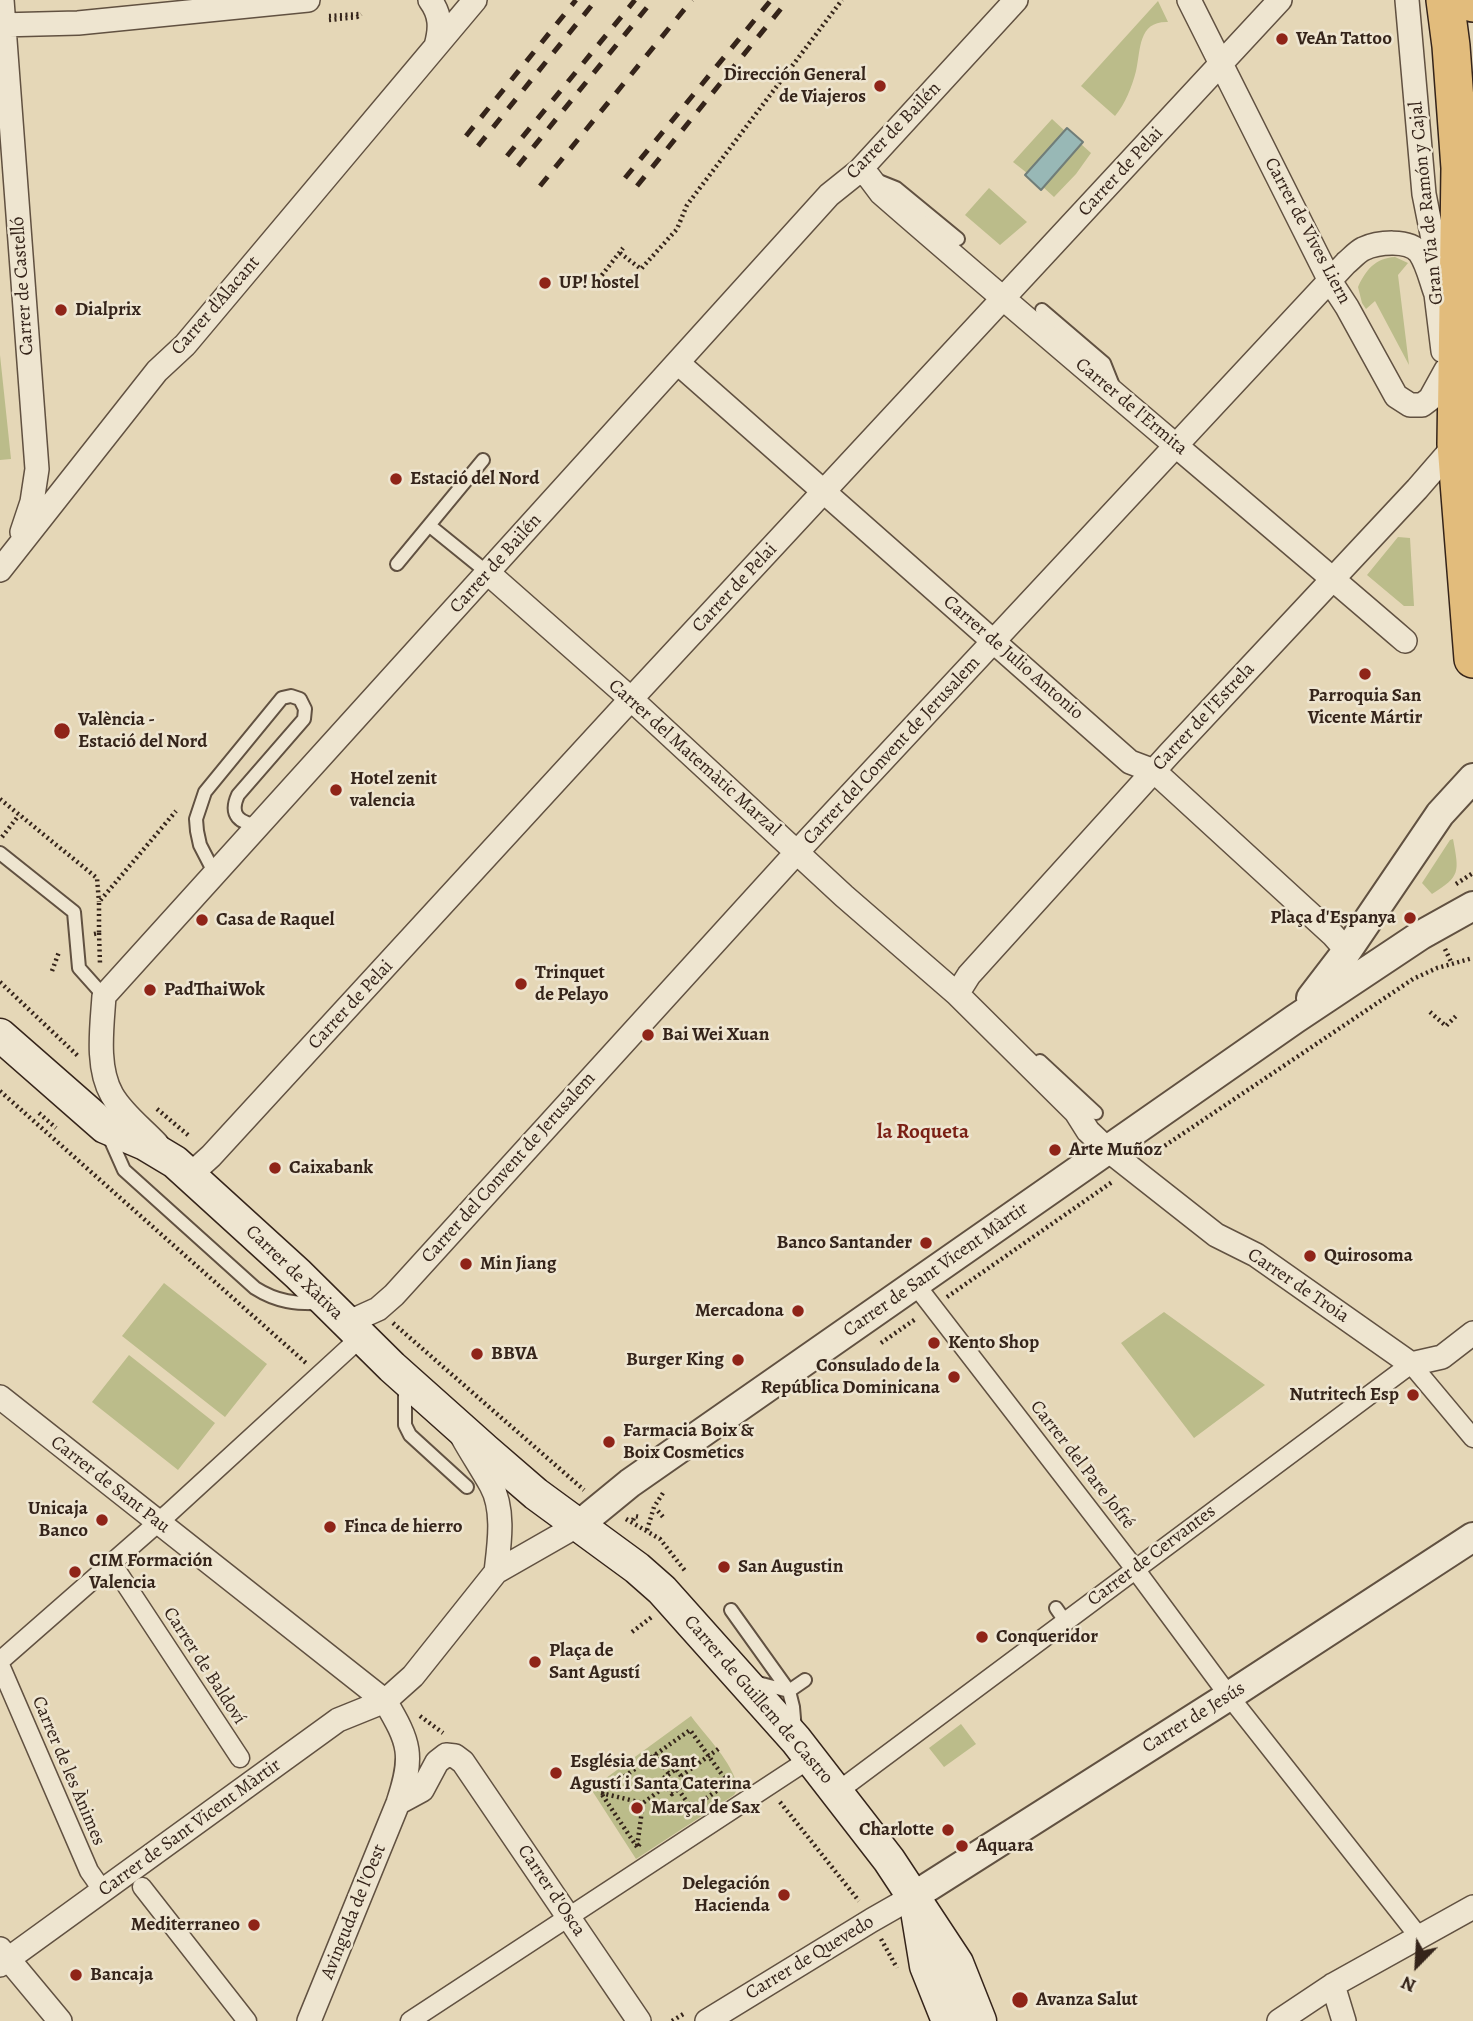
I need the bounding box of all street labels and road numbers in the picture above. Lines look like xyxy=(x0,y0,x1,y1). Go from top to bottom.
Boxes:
street label: Carrer de Bailén xyxy=(842,78,946,184)
street label: Gran Via de Ramón y Cajal xyxy=(1405,100,1449,306)
street label: Carrer de Pelai xyxy=(1074,122,1168,222)
street label: Carrer de Vives Liern xyxy=(1259,154,1355,308)
street label: Carrer de Castelló xyxy=(7,216,39,356)
street label: Carrer d'Alacant xyxy=(167,252,265,360)
street label: Carrer de l'Ermita xyxy=(1070,353,1192,461)
street label: Carrer de Bailén xyxy=(445,509,547,619)
street label: Carrer de Pelai xyxy=(688,538,782,638)
street label: Carrer de Julio Antonio xyxy=(938,591,1088,725)
street label: Carrer del Convent de Jerusalem xyxy=(799,652,985,850)
street label: Carrer de l'Estrela xyxy=(1148,658,1260,776)
street label: Carrer del Matemàtic Marzal xyxy=(603,675,785,841)
street label: Carrer de Pelai xyxy=(304,955,398,1055)
street label: Carrer del Convent de Jerusalem xyxy=(417,1068,601,1268)
street label: Carrer de Sant Vicent Màrtir xyxy=(839,1198,1033,1342)
street label: Carrer de Xàtiva xyxy=(240,1221,348,1325)
street label: Carrer de Troia xyxy=(1243,1244,1353,1328)
street label: Carrer del Pare Jofré xyxy=(1025,1396,1139,1534)
street label: Carrer de Sant Pau xyxy=(46,1431,174,1539)
street label: Carrer de Cervantes xyxy=(1083,1500,1221,1612)
street label: Carrer de Baldoví xyxy=(158,1603,250,1729)
street label: Carrer de Guillem de Castro xyxy=(679,1611,837,1789)
street label: Carrer de Jesús xyxy=(1138,1677,1250,1759)
street label: Carrer de les Ànimes xyxy=(26,1693,110,1849)
street label: Carrer de Sant Vicent Màrtir xyxy=(94,1754,286,1902)
street label: Avinguda de l'Oest xyxy=(317,1841,391,1983)
street label: Carrer d'Osca xyxy=(512,1841,590,1941)
street label: Carrer de Quevedo xyxy=(742,1911,878,2005)

